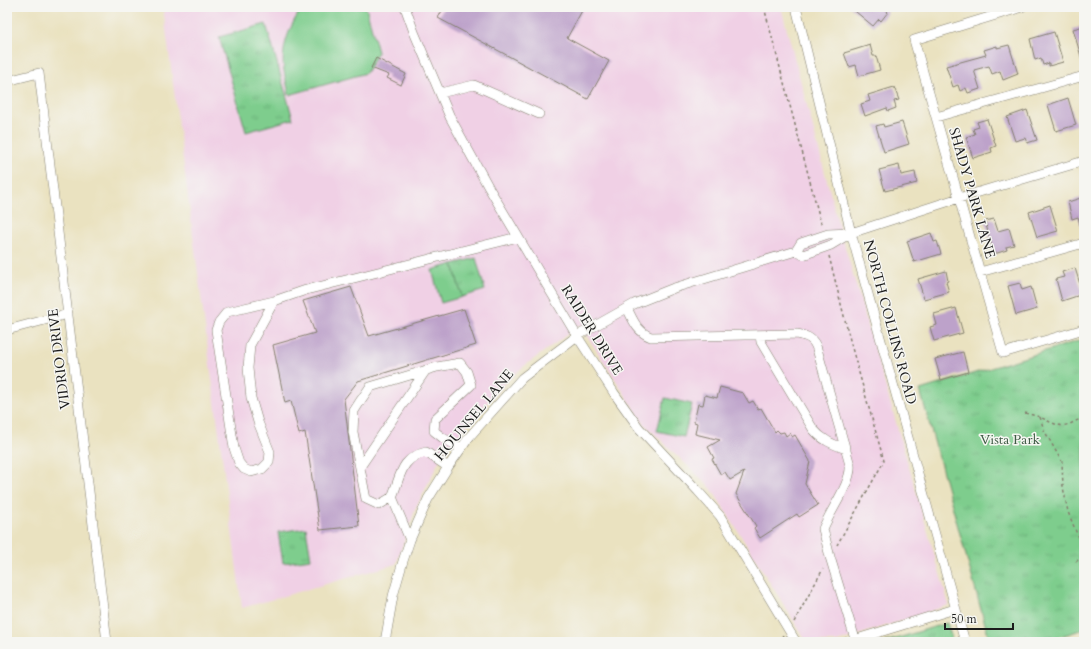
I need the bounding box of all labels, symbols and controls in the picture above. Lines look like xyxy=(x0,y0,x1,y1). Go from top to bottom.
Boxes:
street label: SHADY PARK LANE xyxy=(944,125,1000,261)
street label: NORTH COLLINS ROAD xyxy=(859,238,921,406)
street label: RAIDER DRIVE xyxy=(557,281,627,379)
street label: VIDRIO DRIVE xyxy=(43,307,75,411)
street label: HOUNSEL LANE xyxy=(430,365,518,465)
park label: Vista Park xyxy=(980,430,1041,449)
scale bar xyxy=(945,605,1013,631)
text: 50 m xyxy=(951,611,978,627)

